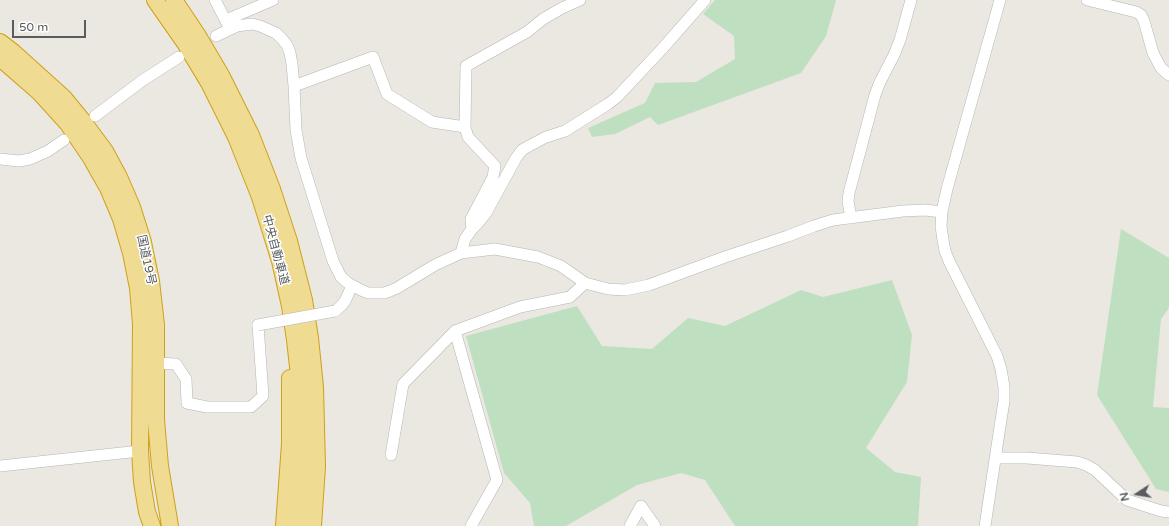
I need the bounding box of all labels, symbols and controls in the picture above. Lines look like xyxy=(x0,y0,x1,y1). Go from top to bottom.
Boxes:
scale bar xyxy=(14,12,88,38)
text: 50 m xyxy=(19,20,48,34)
street label: 中央自動車道 xyxy=(259,213,291,287)
street label: 国道19号 xyxy=(134,234,158,286)
north arrow xyxy=(1117,474,1157,514)
text: N xyxy=(1117,491,1132,502)

